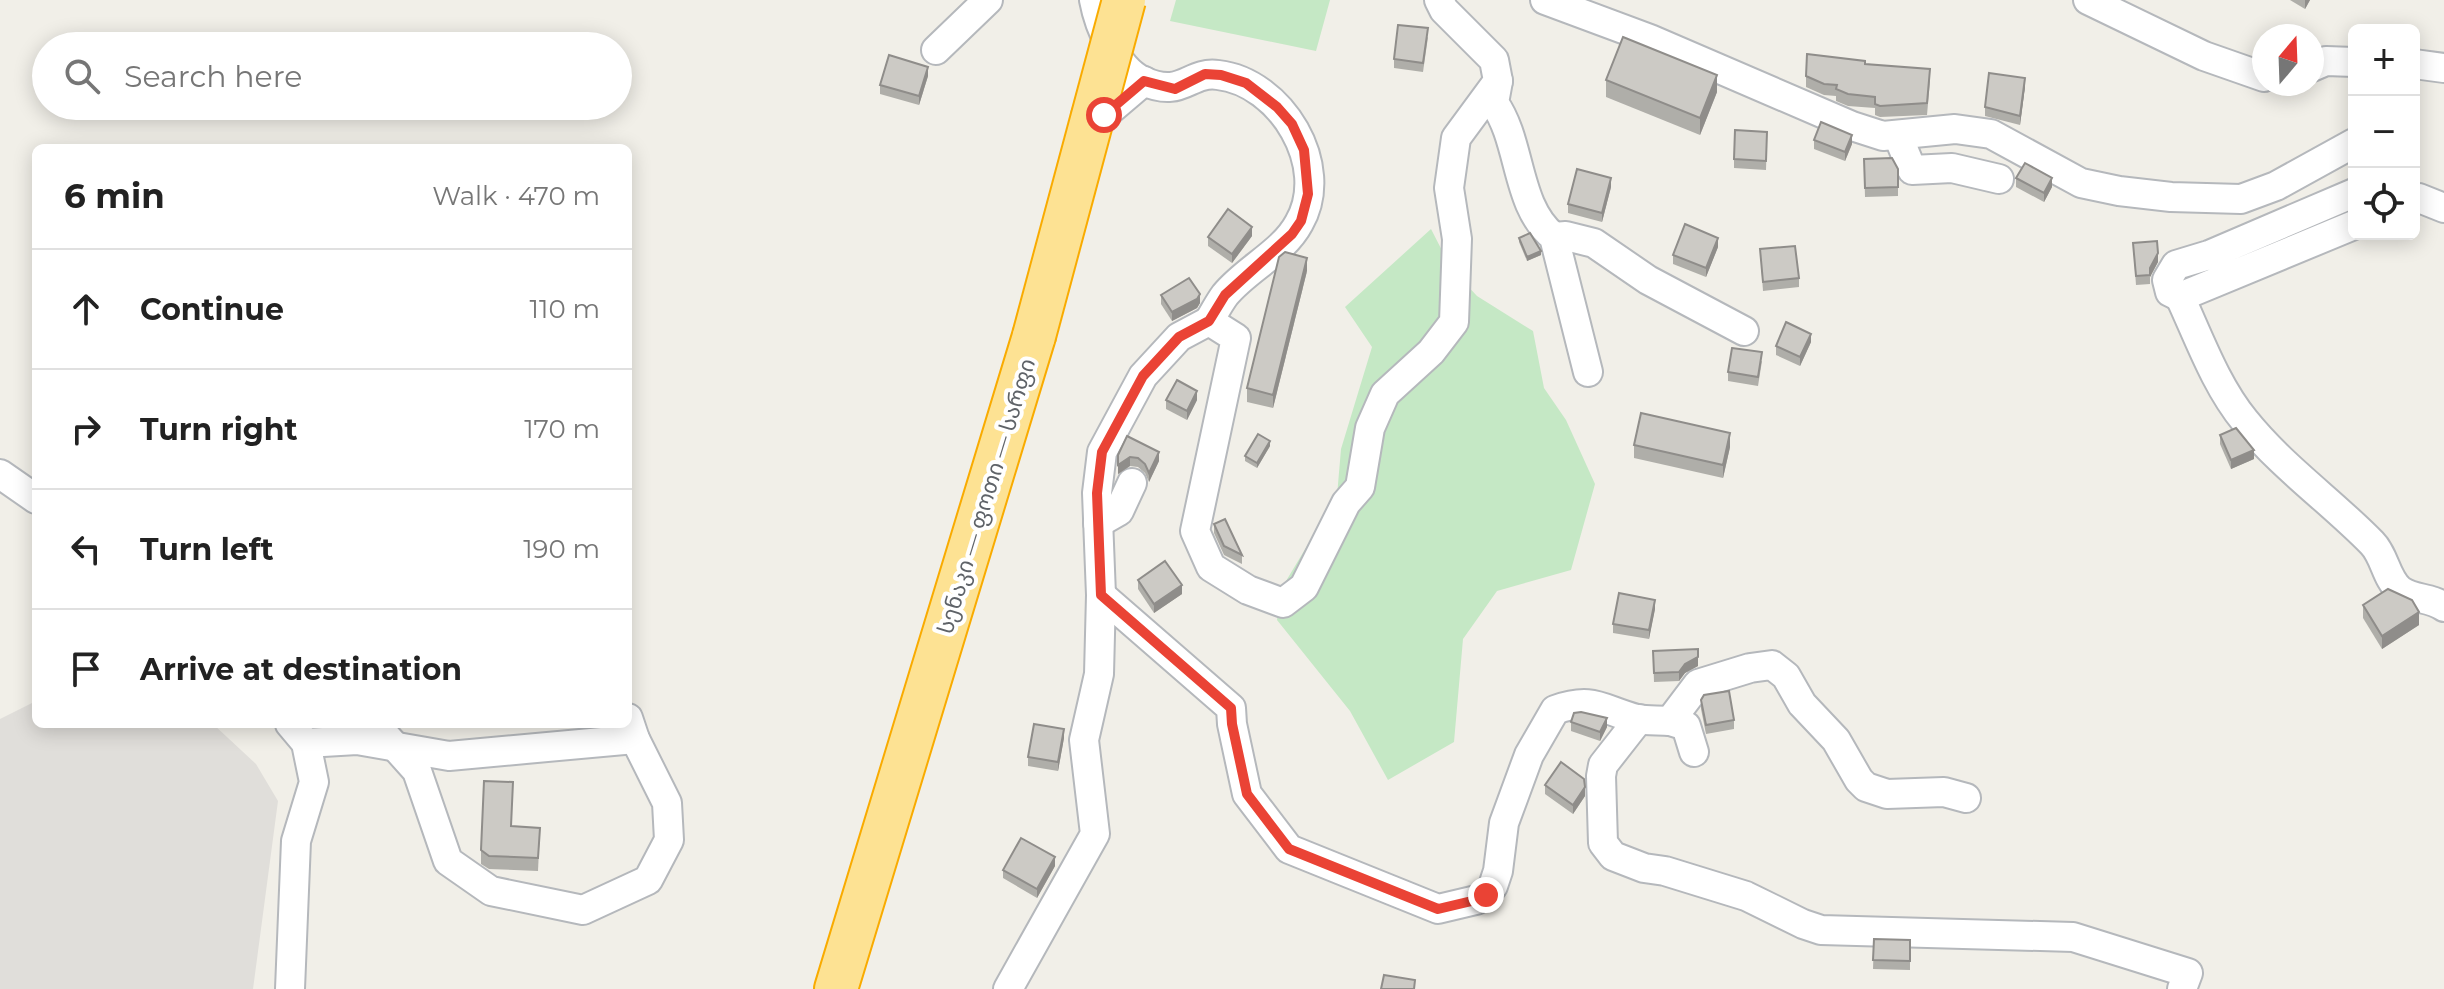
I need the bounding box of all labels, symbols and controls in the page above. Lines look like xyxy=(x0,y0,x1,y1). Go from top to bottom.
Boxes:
north arrow xyxy=(2252,24,2324,96)
map controls xyxy=(2348,24,2420,240)
button: + xyxy=(2348,24,2420,96)
search box xyxy=(32,32,632,120)
icon: search xyxy=(60,54,104,98)
text: Search here xyxy=(124,58,302,95)
button: − xyxy=(2348,96,2420,168)
route start xyxy=(1086,97,1122,133)
button: locate xyxy=(2348,168,2420,240)
text: 6 min xyxy=(64,175,165,217)
text: Walk · 470 m xyxy=(432,180,600,212)
icon: ahead xyxy=(64,287,108,331)
text: Continue xyxy=(140,291,284,328)
text: 110 m xyxy=(530,293,600,325)
street label: სენაკი — ფოთი — სარფი xyxy=(932,355,1041,637)
icon: right xyxy=(64,407,108,451)
text: Turn right xyxy=(140,411,297,448)
text: 170 m xyxy=(524,413,600,445)
icon: left xyxy=(64,527,108,571)
text: Turn left xyxy=(140,531,273,568)
text: 190 m xyxy=(523,533,600,565)
icon: arrive xyxy=(64,647,108,691)
text: Arrive at destination xyxy=(140,651,462,688)
route end xyxy=(1468,877,1504,913)

